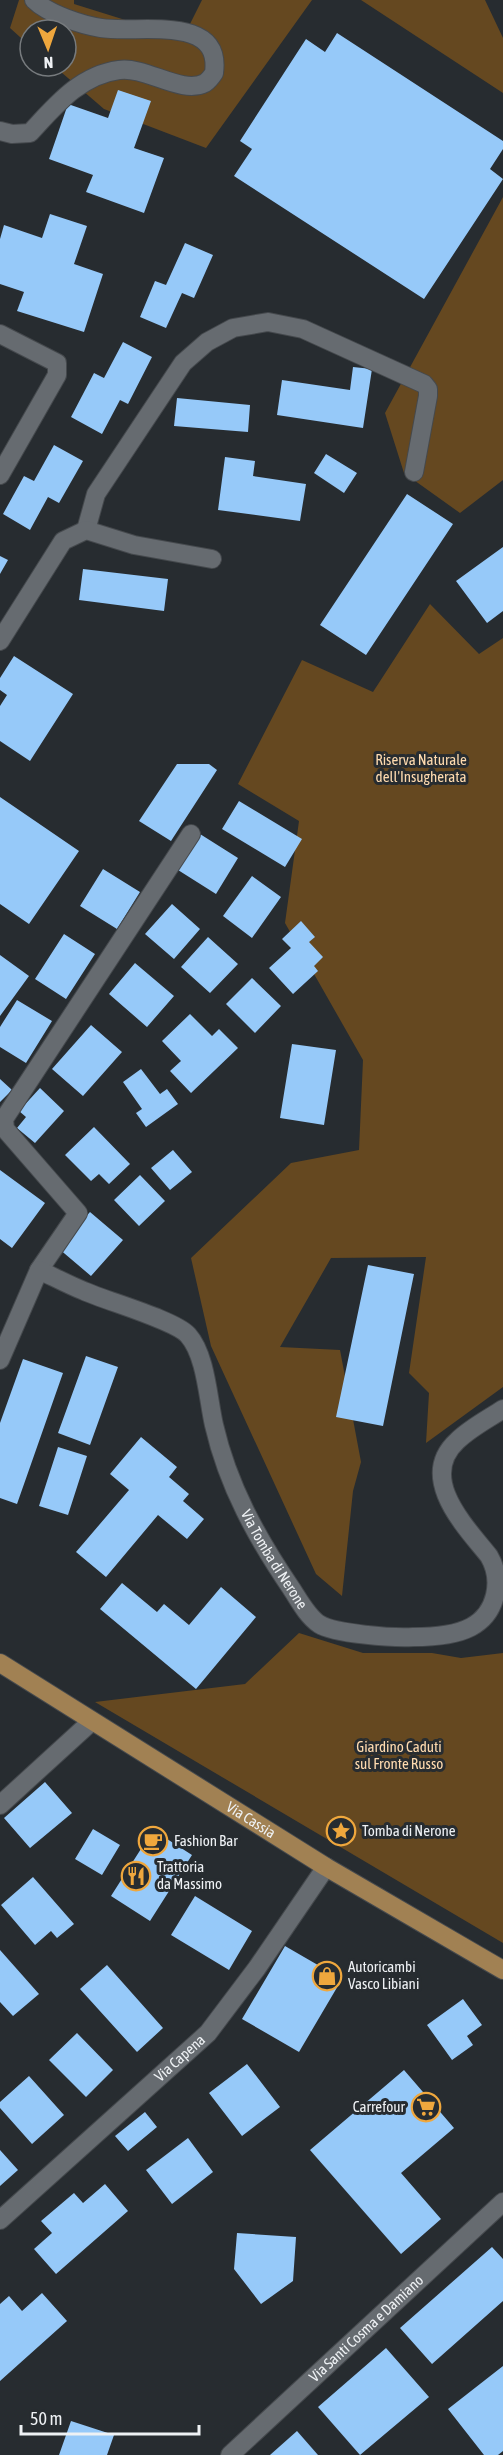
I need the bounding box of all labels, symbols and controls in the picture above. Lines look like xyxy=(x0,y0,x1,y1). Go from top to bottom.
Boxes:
north arrow xyxy=(18,18,78,78)
text: N xyxy=(43,54,54,72)
park label: Riserva Naturale dell'Insugherata xyxy=(375,751,467,785)
street label: Via Tomba di Nerone xyxy=(238,1507,311,1612)
park label: Giardino Caduti sul Fronte Russo xyxy=(355,1738,443,1772)
street label: Via Cassia xyxy=(224,1798,279,1841)
place icon: Tomba di Nerone xyxy=(325,1815,357,1847)
place label: Tomba di Nerone xyxy=(362,1822,456,1839)
cafe icon: Fashion Bar xyxy=(137,1825,169,1857)
place label: Fashion Bar xyxy=(174,1832,238,1849)
place label: Trattoria da Massimo xyxy=(157,1858,222,1892)
restaurant icon: Trattoria da Massimo xyxy=(120,1860,152,1892)
place label: Autoricambi Vasco Libiani xyxy=(348,1958,419,1992)
shop icon: Autoricambi Vasco Libiani xyxy=(311,1960,343,1992)
street label: Via Capena xyxy=(151,2031,208,2085)
supermarket icon: Carrefour xyxy=(410,2091,442,2123)
place label: Carrefour xyxy=(353,2098,406,2115)
street label: Via Santi Cosma e Damiano xyxy=(306,2271,427,2385)
scale bar xyxy=(21,2398,200,2436)
text: 50 m xyxy=(30,2408,62,2429)

